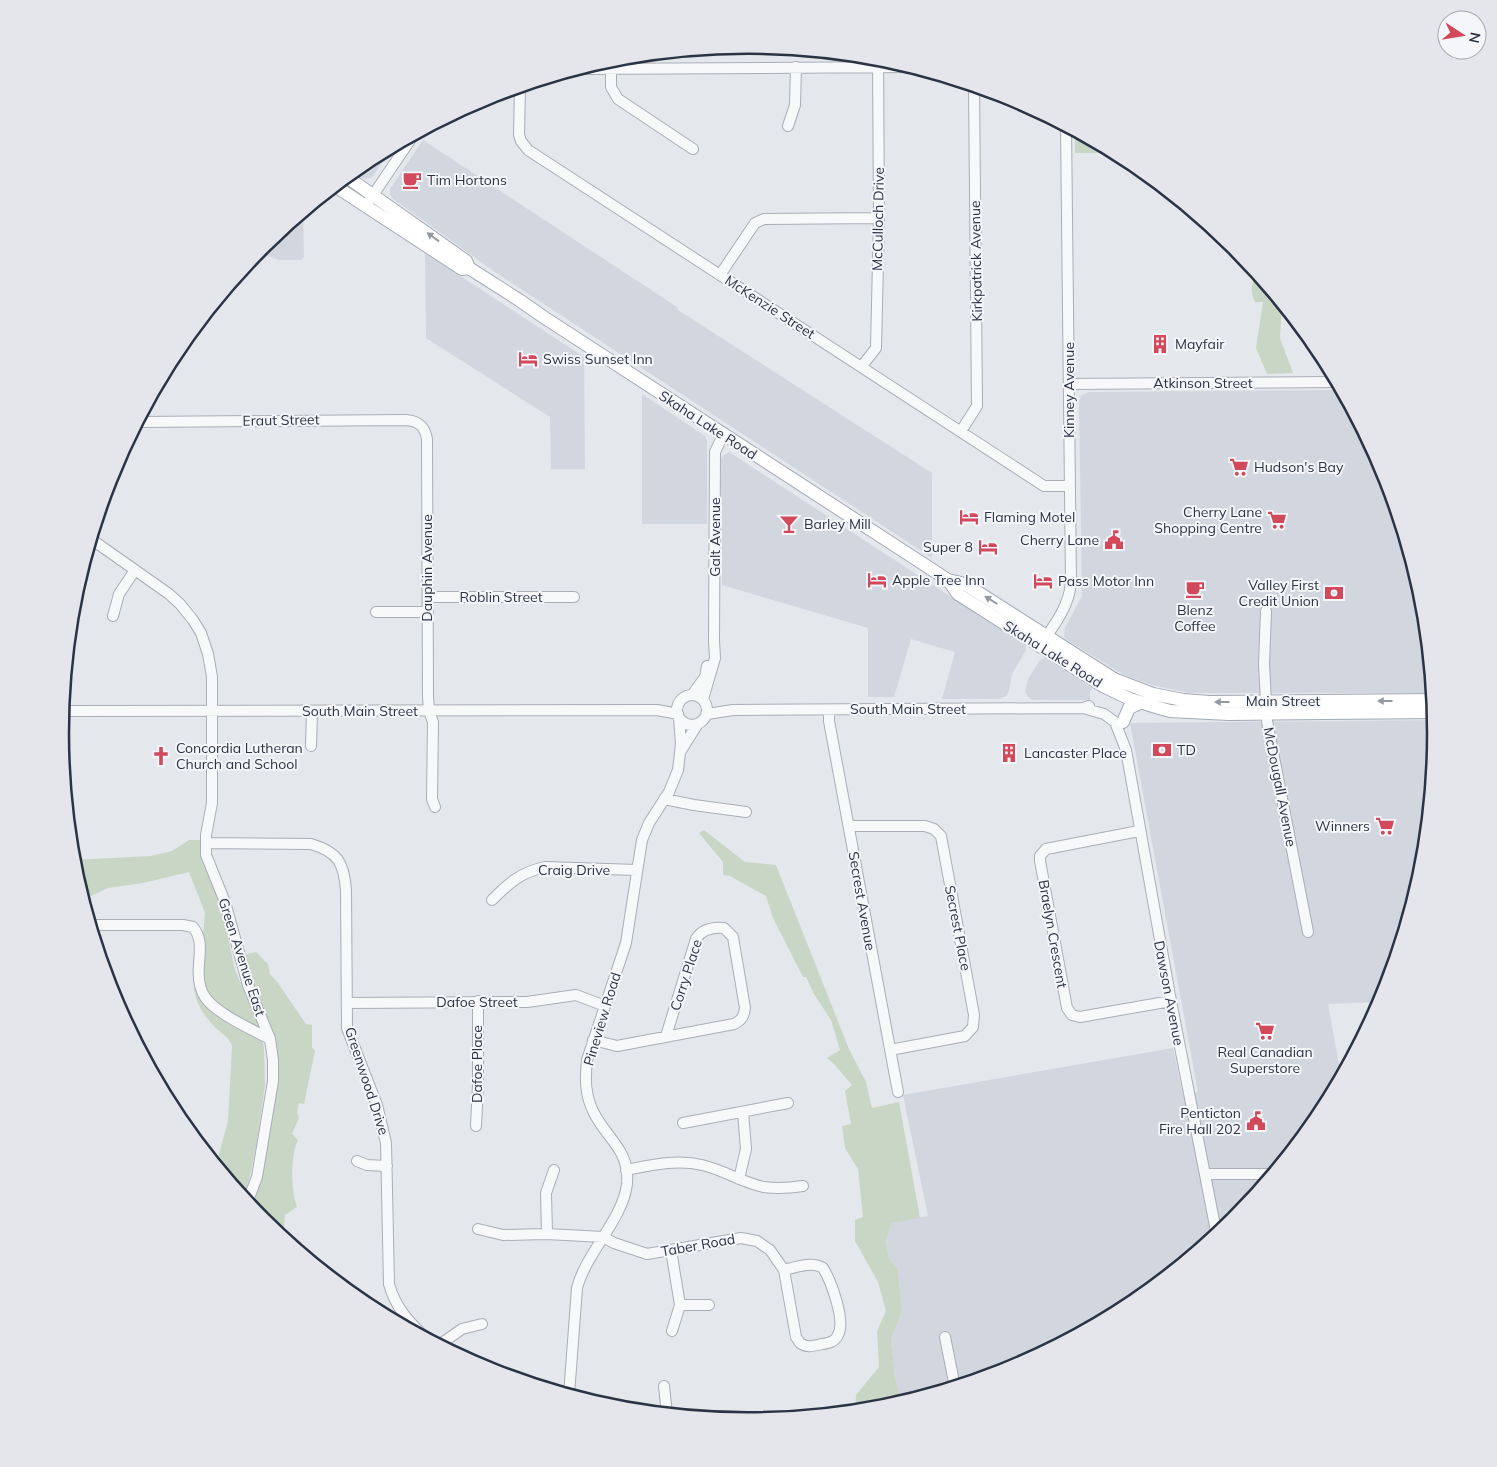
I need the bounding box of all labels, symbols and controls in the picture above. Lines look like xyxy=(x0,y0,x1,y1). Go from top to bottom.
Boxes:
north arrow xyxy=(1437,10,1487,60)
text: N xyxy=(1465,31,1485,45)
street label: McCulloch Drive xyxy=(868,167,888,271)
cafe icon: Tim Hortons xyxy=(401,169,423,191)
place label: Tim Hortons xyxy=(427,171,507,189)
street label: Kirkpatrick Avenue xyxy=(966,200,986,322)
one-way arrow xyxy=(426,232,440,242)
street label: McKenzie Street xyxy=(721,271,819,343)
building icon: Mayfair xyxy=(1149,333,1171,355)
place label: Mayfair xyxy=(1175,335,1225,353)
street label: Kinney Avenue xyxy=(1060,342,1078,438)
hotel icon: Swiss Sunset Inn xyxy=(517,348,539,370)
place label: Swiss Sunset Inn xyxy=(543,350,653,368)
street label: Atkinson Street xyxy=(1153,374,1253,392)
street label: Skaha Lake Road xyxy=(656,387,760,463)
street label: Eraut Street xyxy=(242,410,320,430)
supermarket icon: Hudson's Bay xyxy=(1228,456,1250,478)
place label: Hudson's Bay xyxy=(1254,458,1344,476)
street label: Galt Avenue xyxy=(706,497,724,577)
place label: Cherry Lane Shopping Centre xyxy=(1154,503,1262,537)
hotel icon: Flaming Motel xyxy=(958,506,980,528)
place label: Flaming Motel xyxy=(984,508,1075,526)
supermarket icon: Cherry Lane Shopping Centre xyxy=(1266,509,1288,531)
bar icon: Barley Mill xyxy=(778,513,800,535)
street label: Dauphin Avenue xyxy=(418,514,436,622)
place label: Barley Mill xyxy=(804,515,871,533)
public building icon: Cherry Lane xyxy=(1103,529,1125,551)
place label: Cherry Lane xyxy=(1020,531,1099,549)
hotel icon: Super 8 xyxy=(977,536,999,558)
place label: Super 8 xyxy=(923,538,973,556)
hotel icon: Apple Tree Inn xyxy=(866,569,888,591)
hotel icon: Pass Motor Inn xyxy=(1032,570,1054,592)
place label: Apple Tree Inn xyxy=(892,571,985,589)
place label: Pass Motor Inn xyxy=(1058,572,1154,590)
place label: Valley First Credit Union xyxy=(1239,576,1319,610)
cafe icon: Blenz Coffee xyxy=(1184,578,1206,600)
bank icon: Valley First Credit Union xyxy=(1323,582,1345,604)
street label: Roblin Street xyxy=(459,588,543,606)
one-way arrow xyxy=(985,596,998,605)
place label: Blenz Coffee xyxy=(1174,601,1216,635)
street label: Skaha Lake Road xyxy=(1000,616,1106,692)
street label: Main Street xyxy=(1246,692,1320,710)
one-way arrow xyxy=(1377,697,1393,705)
one-way arrow xyxy=(1214,698,1230,706)
street label: South Main Street xyxy=(850,700,966,718)
street label: South Main Street xyxy=(302,702,418,720)
street label: McDougall Avenue xyxy=(1260,726,1300,848)
place label: Concordia Lutheran Church and School xyxy=(176,739,303,773)
bank icon: TD xyxy=(1151,739,1173,761)
place label: TD xyxy=(1177,741,1196,759)
building icon: Lancaster Place xyxy=(998,742,1020,764)
place label: Lancaster Place xyxy=(1024,744,1127,762)
church icon: Concordia Lutheran Church and School xyxy=(150,745,172,767)
supermarket icon: Winners xyxy=(1374,815,1396,837)
place label: Winners xyxy=(1315,817,1370,835)
street label: Secrest Avenue xyxy=(844,850,880,952)
street label: Craig Drive xyxy=(538,861,610,879)
street label: Braelyn Crescent xyxy=(1035,878,1071,990)
street label: Secrest Place xyxy=(941,884,975,972)
street label: Green Avenue East xyxy=(214,896,270,1018)
street label: Corry Place xyxy=(666,937,706,1013)
street label: Dawson Avenue xyxy=(1150,939,1188,1047)
street label: Pineview Road xyxy=(579,970,625,1068)
street label: Dafoe Street xyxy=(436,993,518,1011)
supermarket icon: Real Canadian Superstore xyxy=(1254,1020,1276,1042)
street label: Greenwood Drive xyxy=(341,1025,393,1137)
street label: Dafoe Place xyxy=(468,1025,486,1103)
place label: Real Canadian Superstore xyxy=(1217,1043,1313,1077)
place label: Penticton Fire Hall 202 xyxy=(1159,1104,1241,1138)
public building icon: Penticton Fire Hall 202 xyxy=(1245,1110,1267,1132)
street label: Taber Road xyxy=(660,1230,736,1260)

